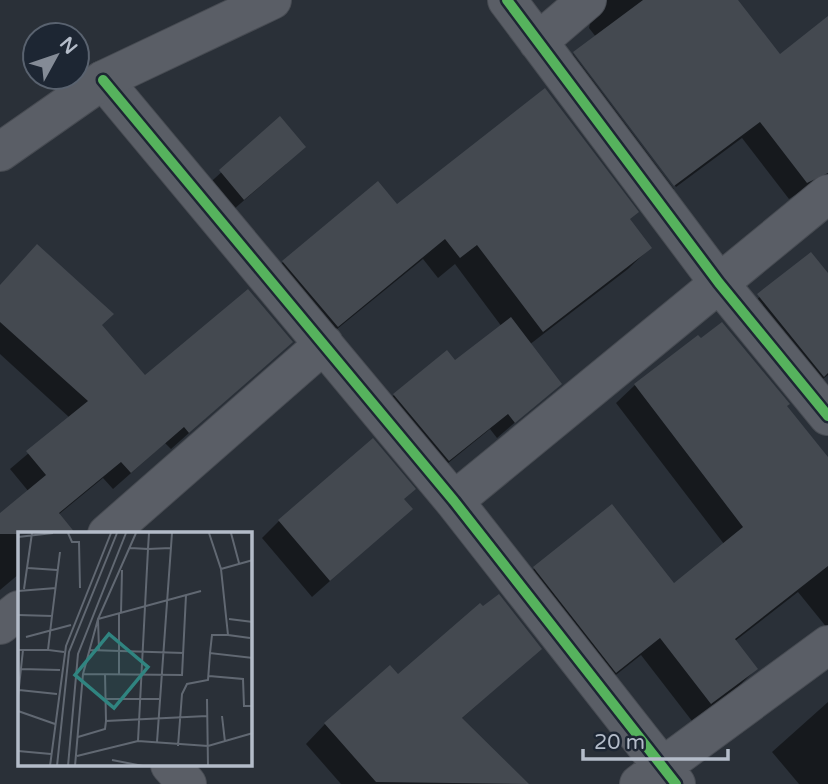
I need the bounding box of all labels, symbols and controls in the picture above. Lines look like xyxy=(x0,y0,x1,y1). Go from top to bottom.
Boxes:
north arrow xyxy=(21,21,91,91)
text: N xyxy=(55,33,82,59)
inset map xyxy=(18,532,252,766)
scale bar xyxy=(583,718,728,762)
text: 20 m xyxy=(594,730,645,755)

